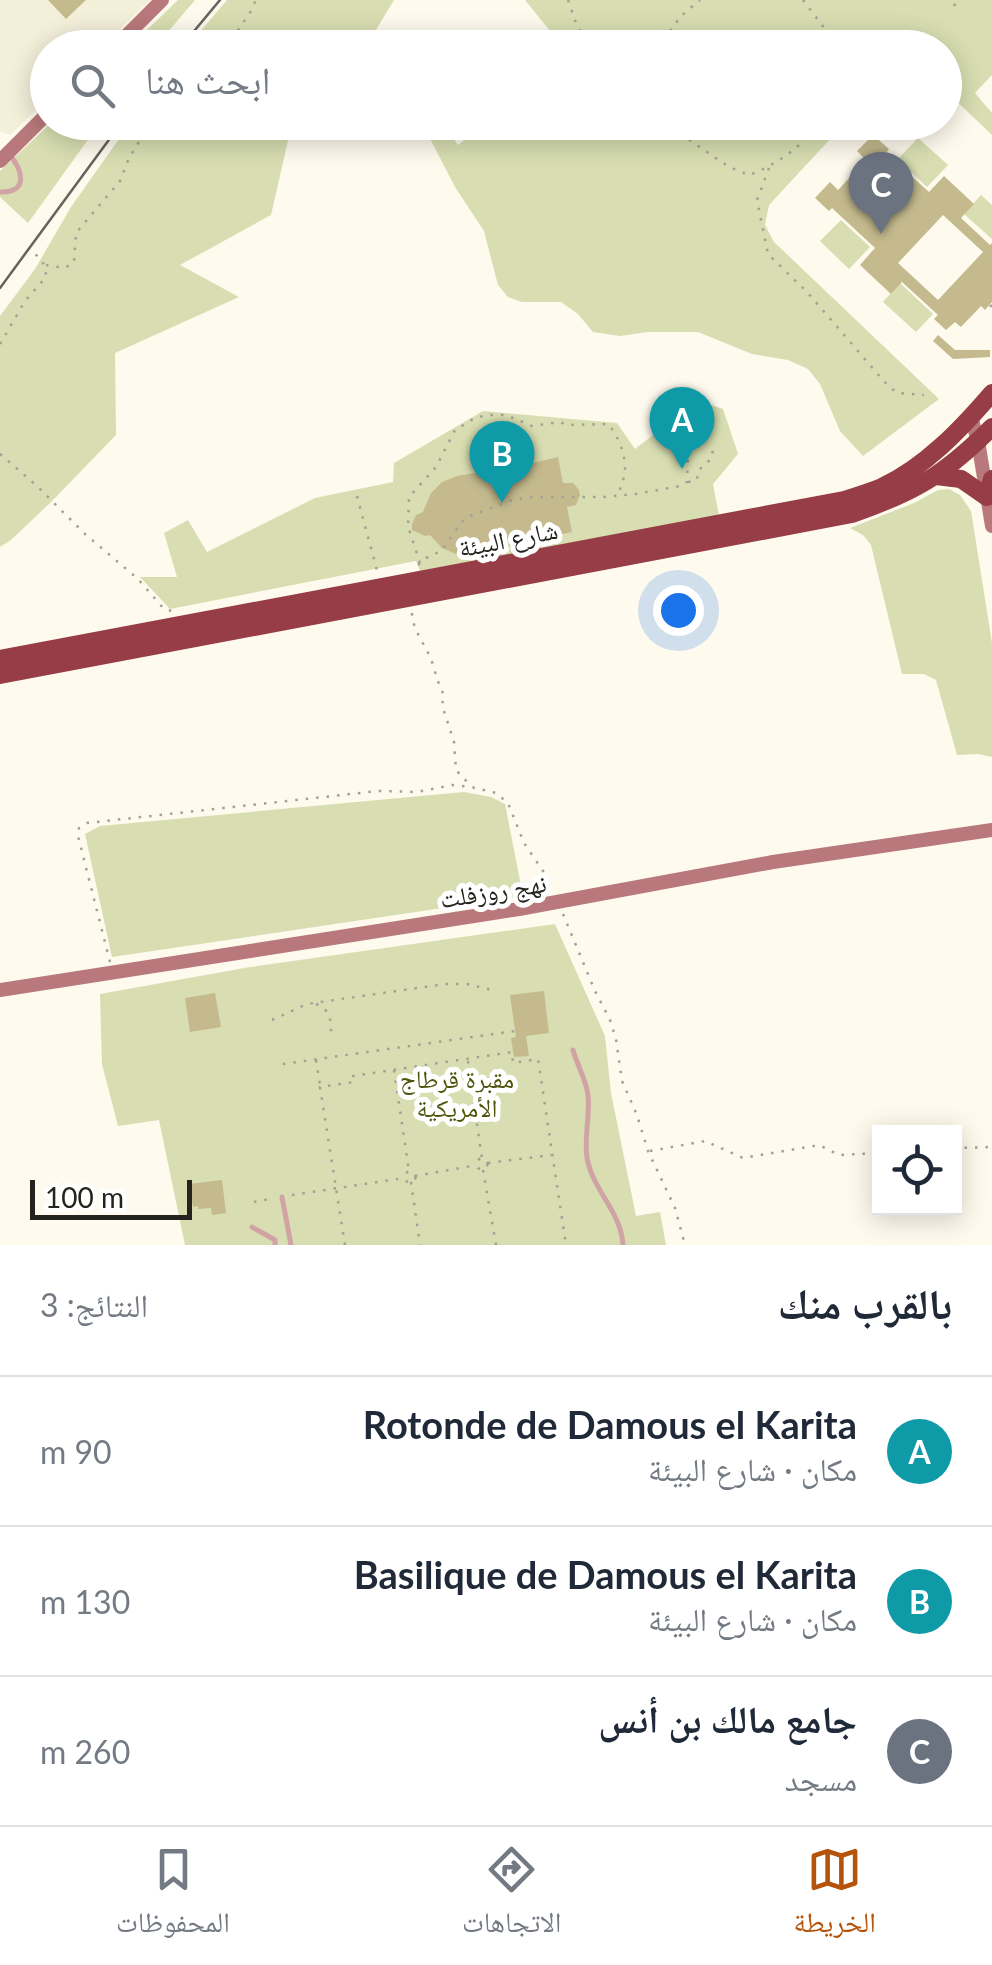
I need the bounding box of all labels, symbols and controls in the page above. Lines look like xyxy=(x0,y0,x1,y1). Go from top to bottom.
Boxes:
search box xyxy=(30,30,962,140)
text: ابحث هنا xyxy=(145,56,271,102)
icon: search xyxy=(65,58,120,113)
pin: C xyxy=(848,152,914,234)
pin: A xyxy=(650,386,714,469)
pin: B xyxy=(470,420,534,503)
street label: شارع البيئة xyxy=(456,514,560,564)
your location xyxy=(653,585,704,636)
street label: نهج روزفلت xyxy=(438,867,549,915)
park label: مقبرة قرطاج الأمريكية xyxy=(400,1063,514,1122)
map controls xyxy=(872,1125,962,1215)
button: locate xyxy=(872,1125,962,1215)
scale bar xyxy=(30,1175,192,1220)
text: 100 m xyxy=(45,1180,124,1214)
text: بالقرب منك xyxy=(778,1278,952,1328)
text: النتائج: 3 xyxy=(40,1285,148,1324)
text: Rotonde de Damous el Karita xyxy=(363,1401,857,1447)
text: 90 m xyxy=(40,1432,112,1471)
text: A xyxy=(908,1432,931,1471)
text: مكان · شارع البيئة xyxy=(648,1449,857,1488)
text: Basilique de Damous el Karita xyxy=(354,1551,857,1597)
text: 130 m xyxy=(40,1582,130,1621)
text: B xyxy=(909,1582,930,1621)
text: مكان · شارع البيئة xyxy=(648,1599,857,1638)
text: جامع مالك بن أنس xyxy=(598,1695,857,1741)
text: 260 m xyxy=(40,1732,130,1771)
text: C xyxy=(909,1732,930,1771)
text: مسجد xyxy=(785,1759,857,1798)
tab: المحفوظات xyxy=(116,1842,230,1950)
tab: الاتجاهات xyxy=(462,1842,561,1950)
tab: الخريطة xyxy=(794,1842,876,1950)

